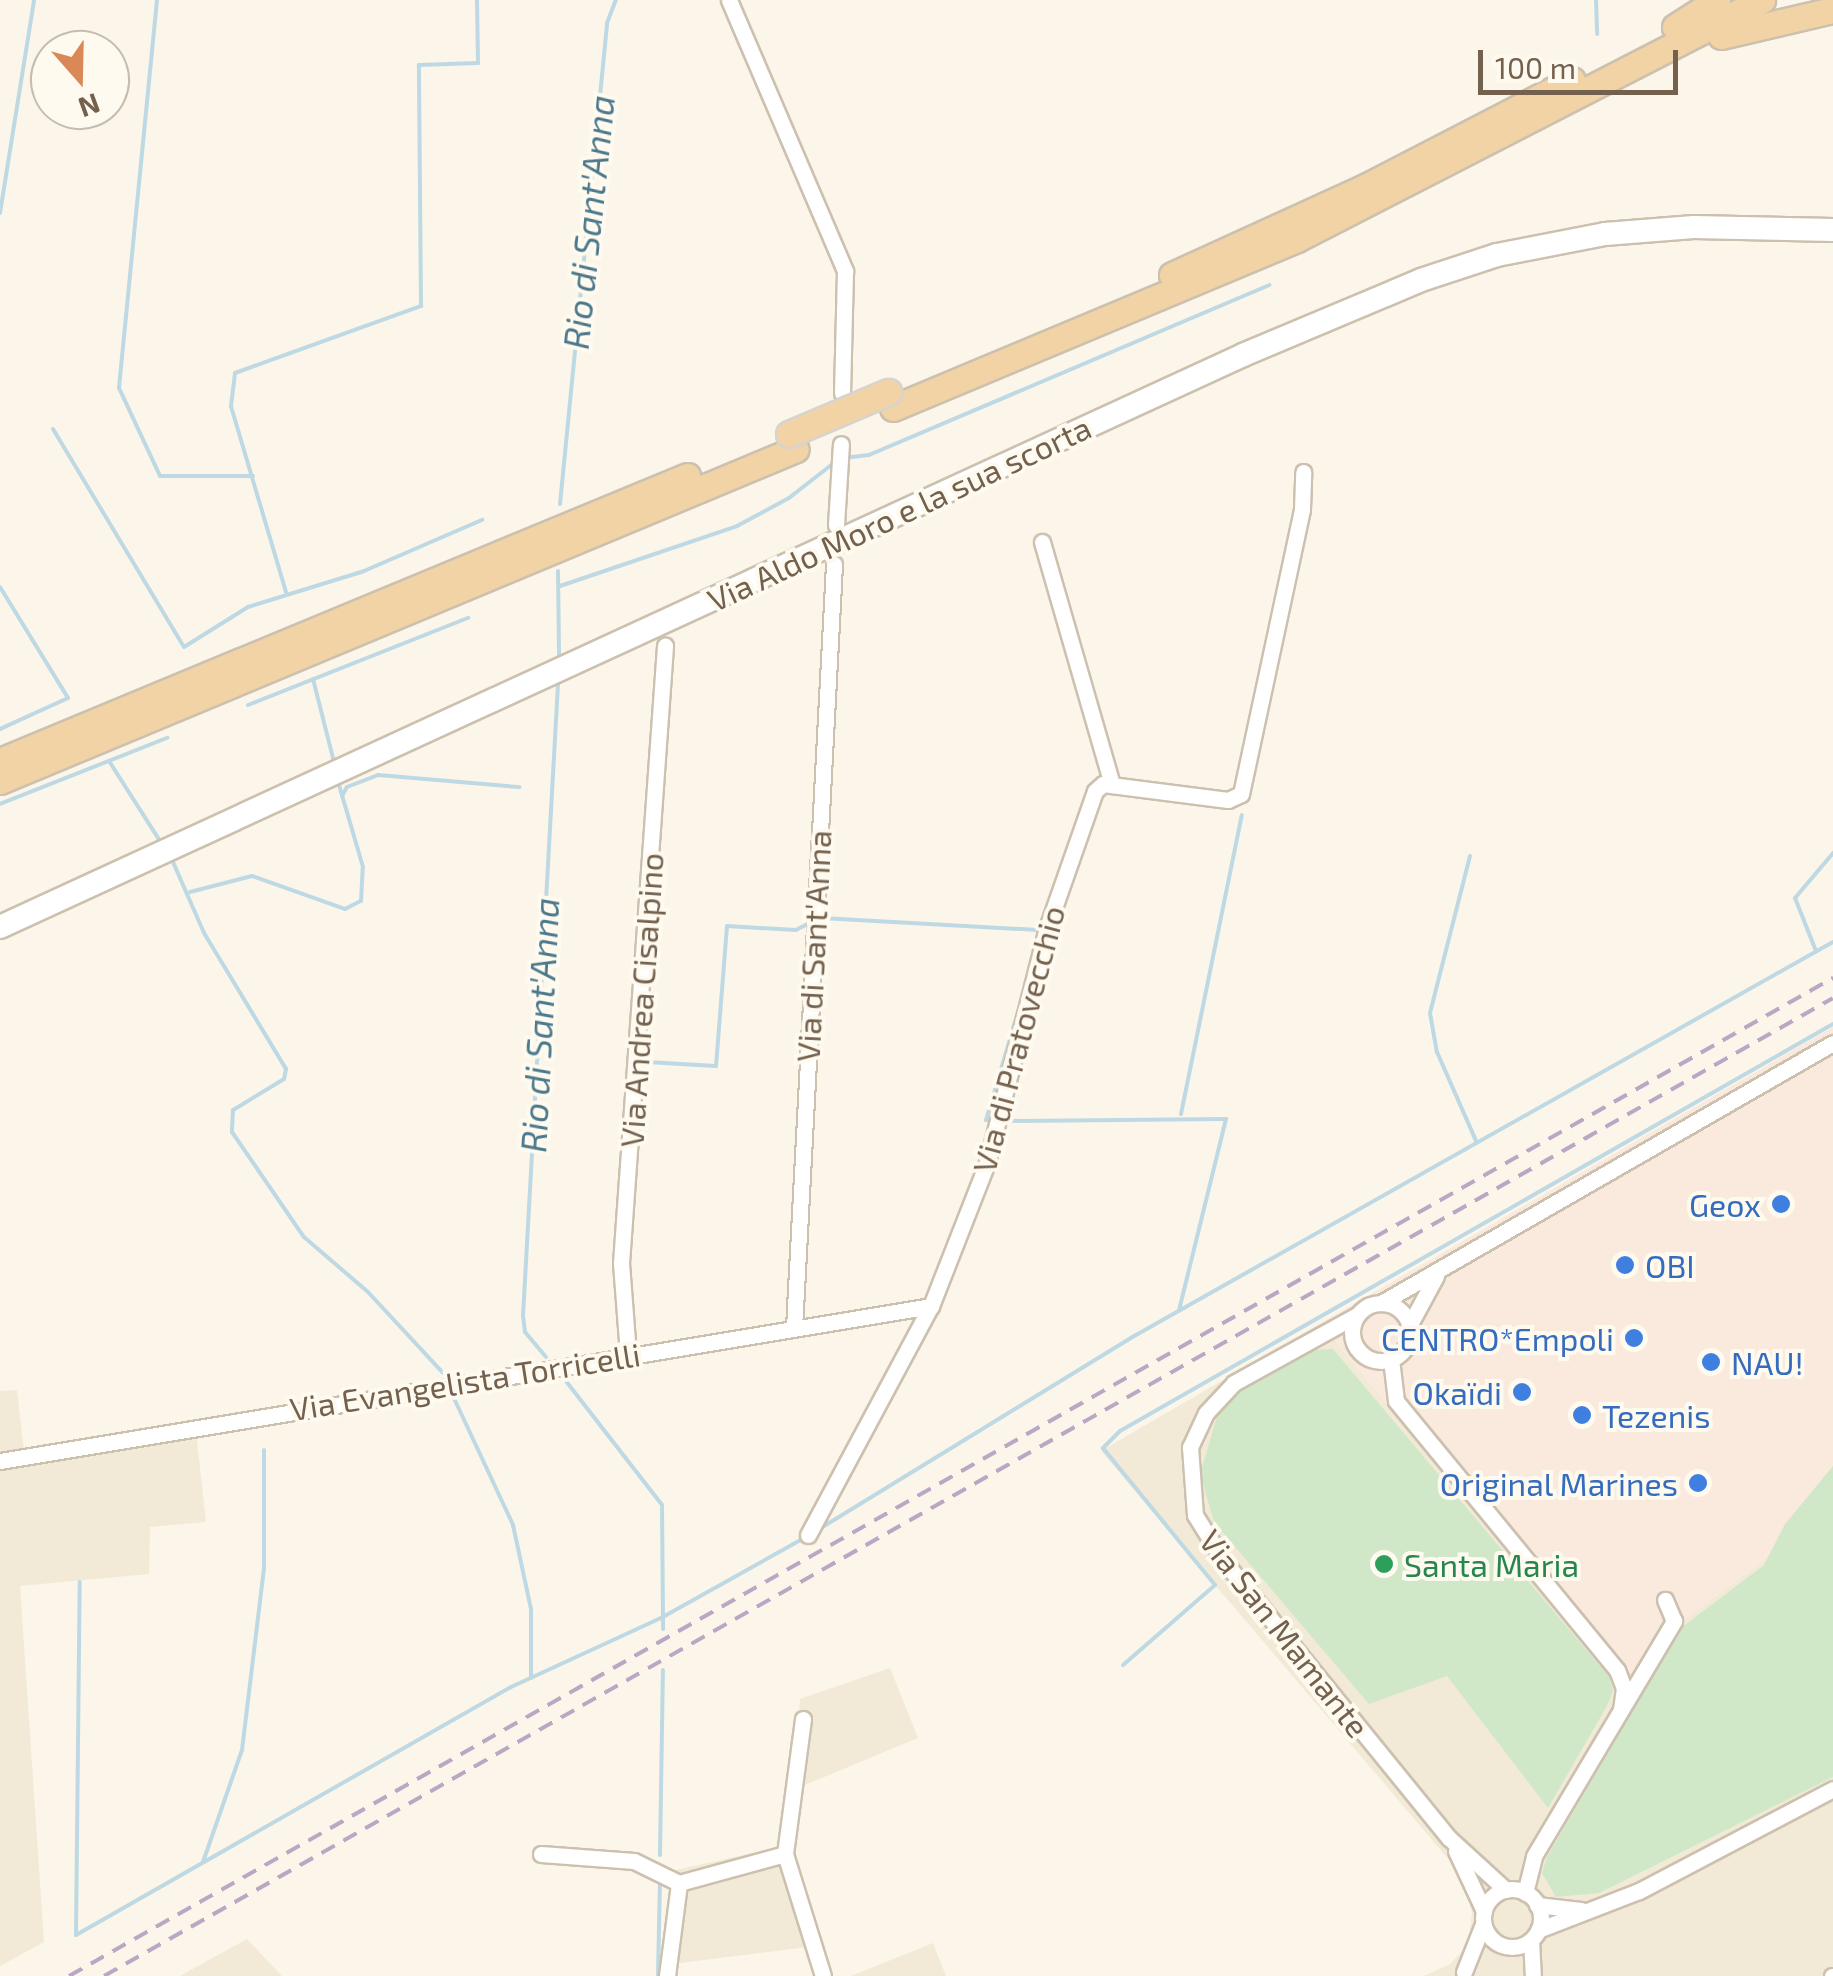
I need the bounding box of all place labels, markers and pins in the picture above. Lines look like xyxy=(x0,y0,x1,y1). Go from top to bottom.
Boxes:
place label: Geox xyxy=(1689,1185,1761,1223)
marker: Geox xyxy=(1770,1193,1792,1215)
place label: OBI xyxy=(1645,1246,1695,1284)
marker: OBI xyxy=(1614,1254,1636,1276)
place label: CENTRO*Empoli xyxy=(1381,1319,1614,1357)
marker: CENTRO*Empoli xyxy=(1623,1327,1645,1349)
place label: NAU! xyxy=(1731,1343,1803,1381)
marker: NAU! xyxy=(1700,1351,1722,1373)
place label: Okaïdi xyxy=(1413,1373,1502,1411)
marker: Okaïdi xyxy=(1511,1381,1533,1403)
place label: Tezenis xyxy=(1602,1396,1710,1434)
marker: Tezenis xyxy=(1571,1404,1593,1426)
place label: Original Marines xyxy=(1439,1464,1678,1502)
marker: Original Marines xyxy=(1687,1472,1709,1494)
place label: Santa Maria xyxy=(1404,1545,1579,1583)
marker: Santa Maria xyxy=(1373,1553,1395,1575)

